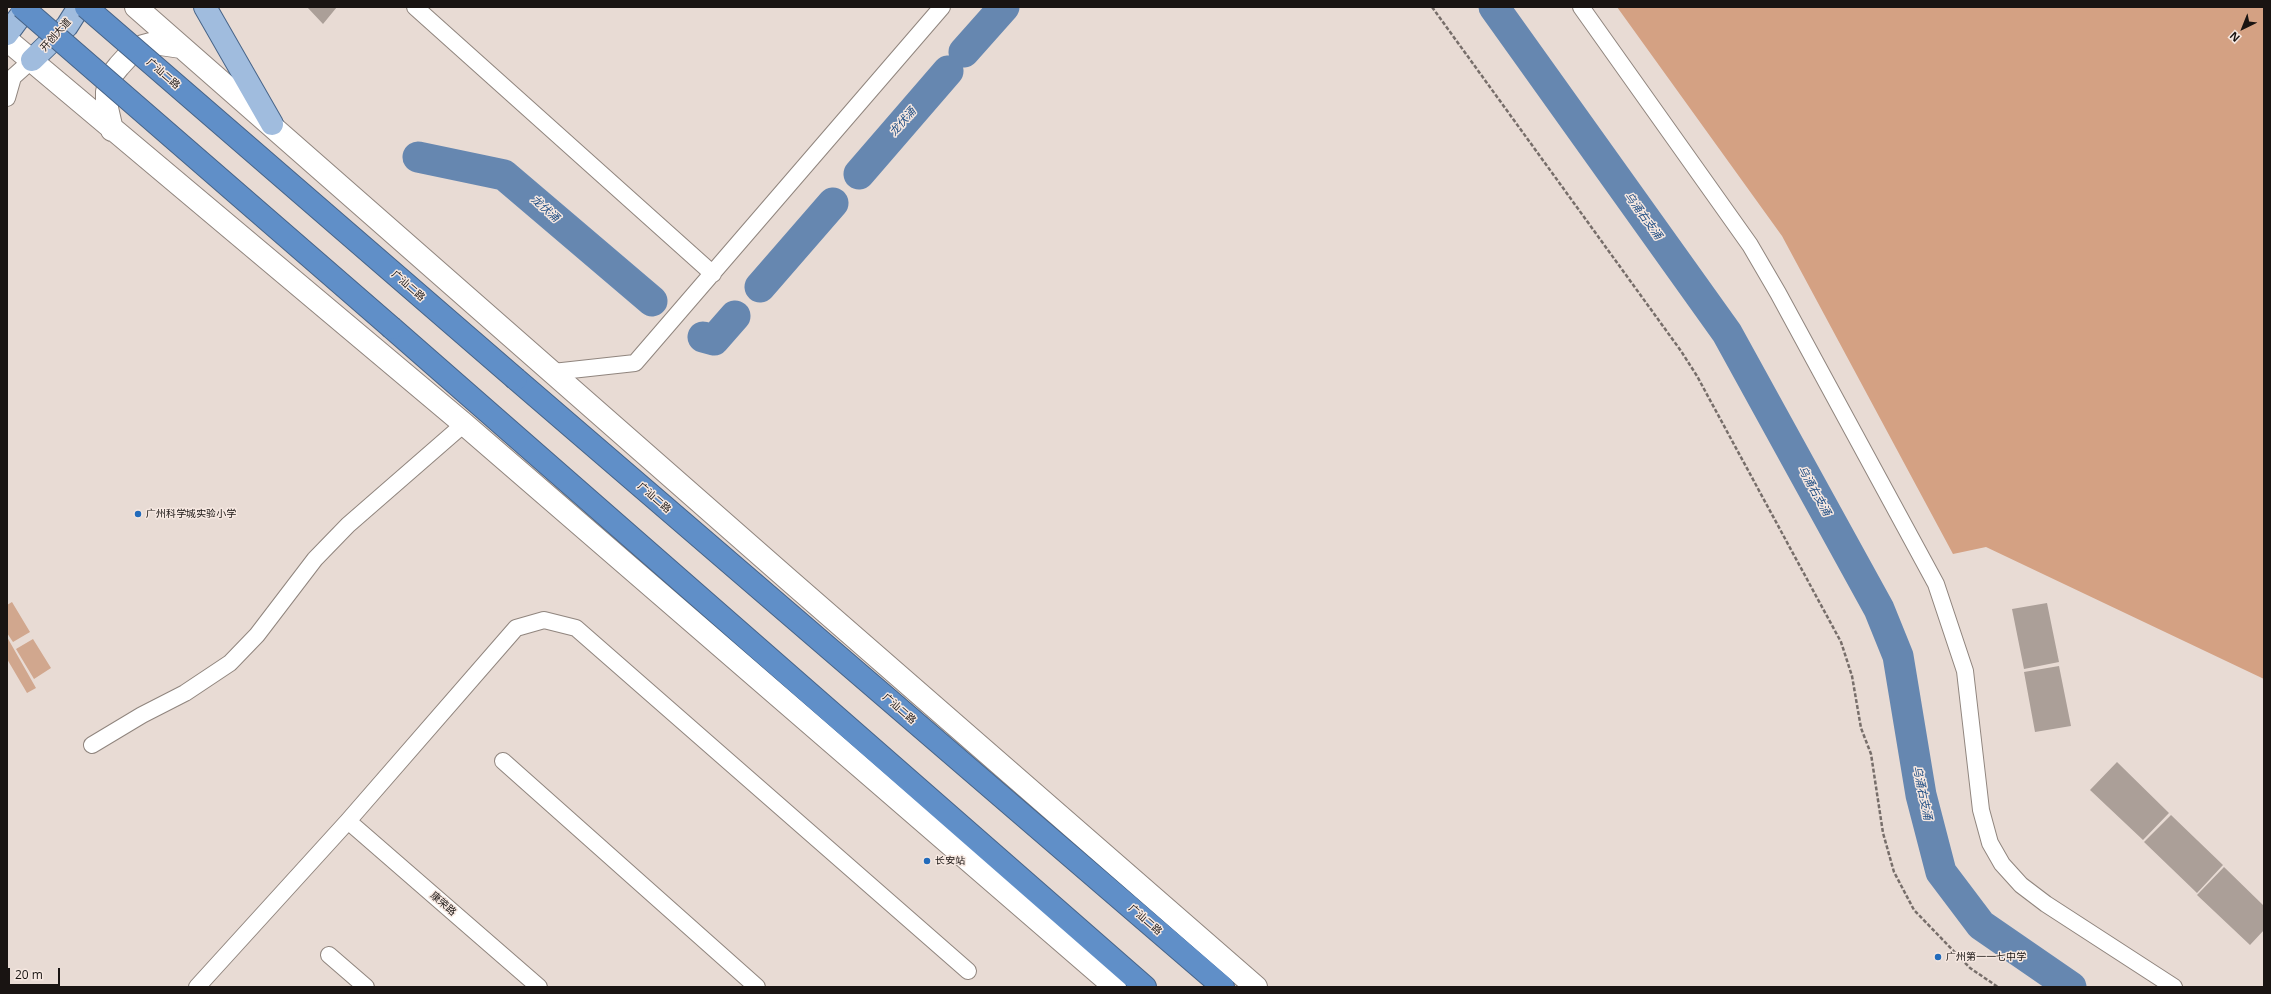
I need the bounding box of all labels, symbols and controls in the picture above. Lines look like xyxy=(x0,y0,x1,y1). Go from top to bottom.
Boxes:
north arrow xyxy=(2223,8,2263,48)
street label: 开创大道 xyxy=(38,16,74,54)
text: N xyxy=(2226,29,2243,46)
street label: 广汕二路 xyxy=(144,56,182,92)
water label: 龙伏涌 xyxy=(887,105,919,139)
water label: 乌涌右支涌 xyxy=(1621,190,1665,242)
water label: 龙伏涌 xyxy=(528,193,562,225)
street label: 广汕二路 xyxy=(389,268,427,304)
water label: 乌涌右支涌 xyxy=(1795,464,1833,518)
street label: 广汕二路 xyxy=(635,480,673,516)
place label: 广州科学城实验小学 xyxy=(146,508,236,520)
marker: 广州科学城实验小学 xyxy=(133,509,143,519)
street label: 广汕二路 xyxy=(880,691,918,727)
water label: 乌涌右支涌 xyxy=(1910,765,1934,821)
place label: 长安站 xyxy=(935,855,965,867)
marker: 长安站 xyxy=(922,856,932,866)
street label: 康荣路 xyxy=(428,890,458,918)
street label: 广汕二路 xyxy=(1126,902,1164,938)
place label: 广州第一一七中学 xyxy=(1946,951,2026,963)
marker: 广州第一一七中学 xyxy=(1933,952,1943,962)
scale bar xyxy=(10,960,62,986)
text: 20 m xyxy=(15,966,43,983)

